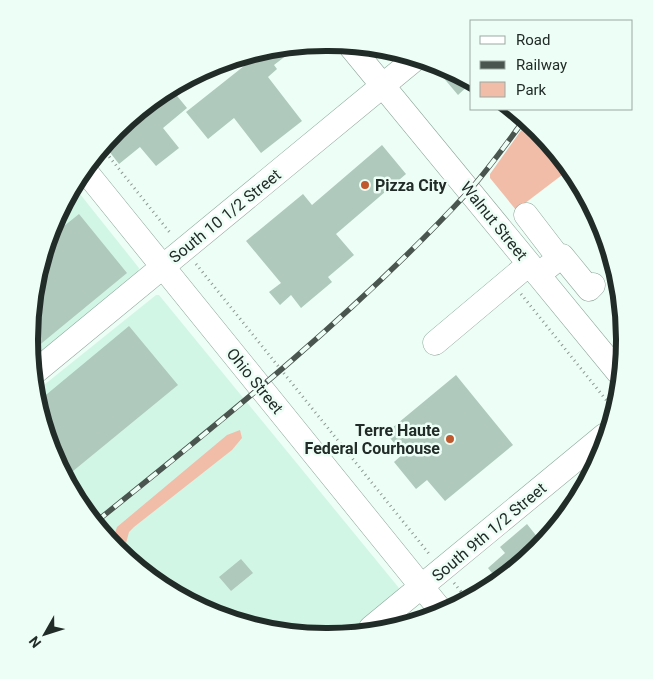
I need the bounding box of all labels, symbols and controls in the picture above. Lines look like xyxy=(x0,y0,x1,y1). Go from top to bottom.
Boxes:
legend xyxy=(470,20,633,110)
text: Road xyxy=(516,31,550,49)
text: Railway xyxy=(516,56,567,74)
text: Park xyxy=(516,81,547,99)
street label: South 10 1/2 Street xyxy=(165,165,285,267)
place label: Pizza City xyxy=(375,176,447,195)
street label: Walnut Street xyxy=(457,178,531,264)
marker: Pizza City xyxy=(359,179,371,191)
street label: Ohio Street xyxy=(223,344,287,418)
place label: Terre Haute Federal Courhouse xyxy=(305,421,440,458)
marker: Terre Haute Federal Courhouse xyxy=(444,433,456,445)
street label: South 9th 1/2 Street xyxy=(428,479,550,585)
north arrow xyxy=(20,609,70,659)
text: N xyxy=(26,633,44,651)

